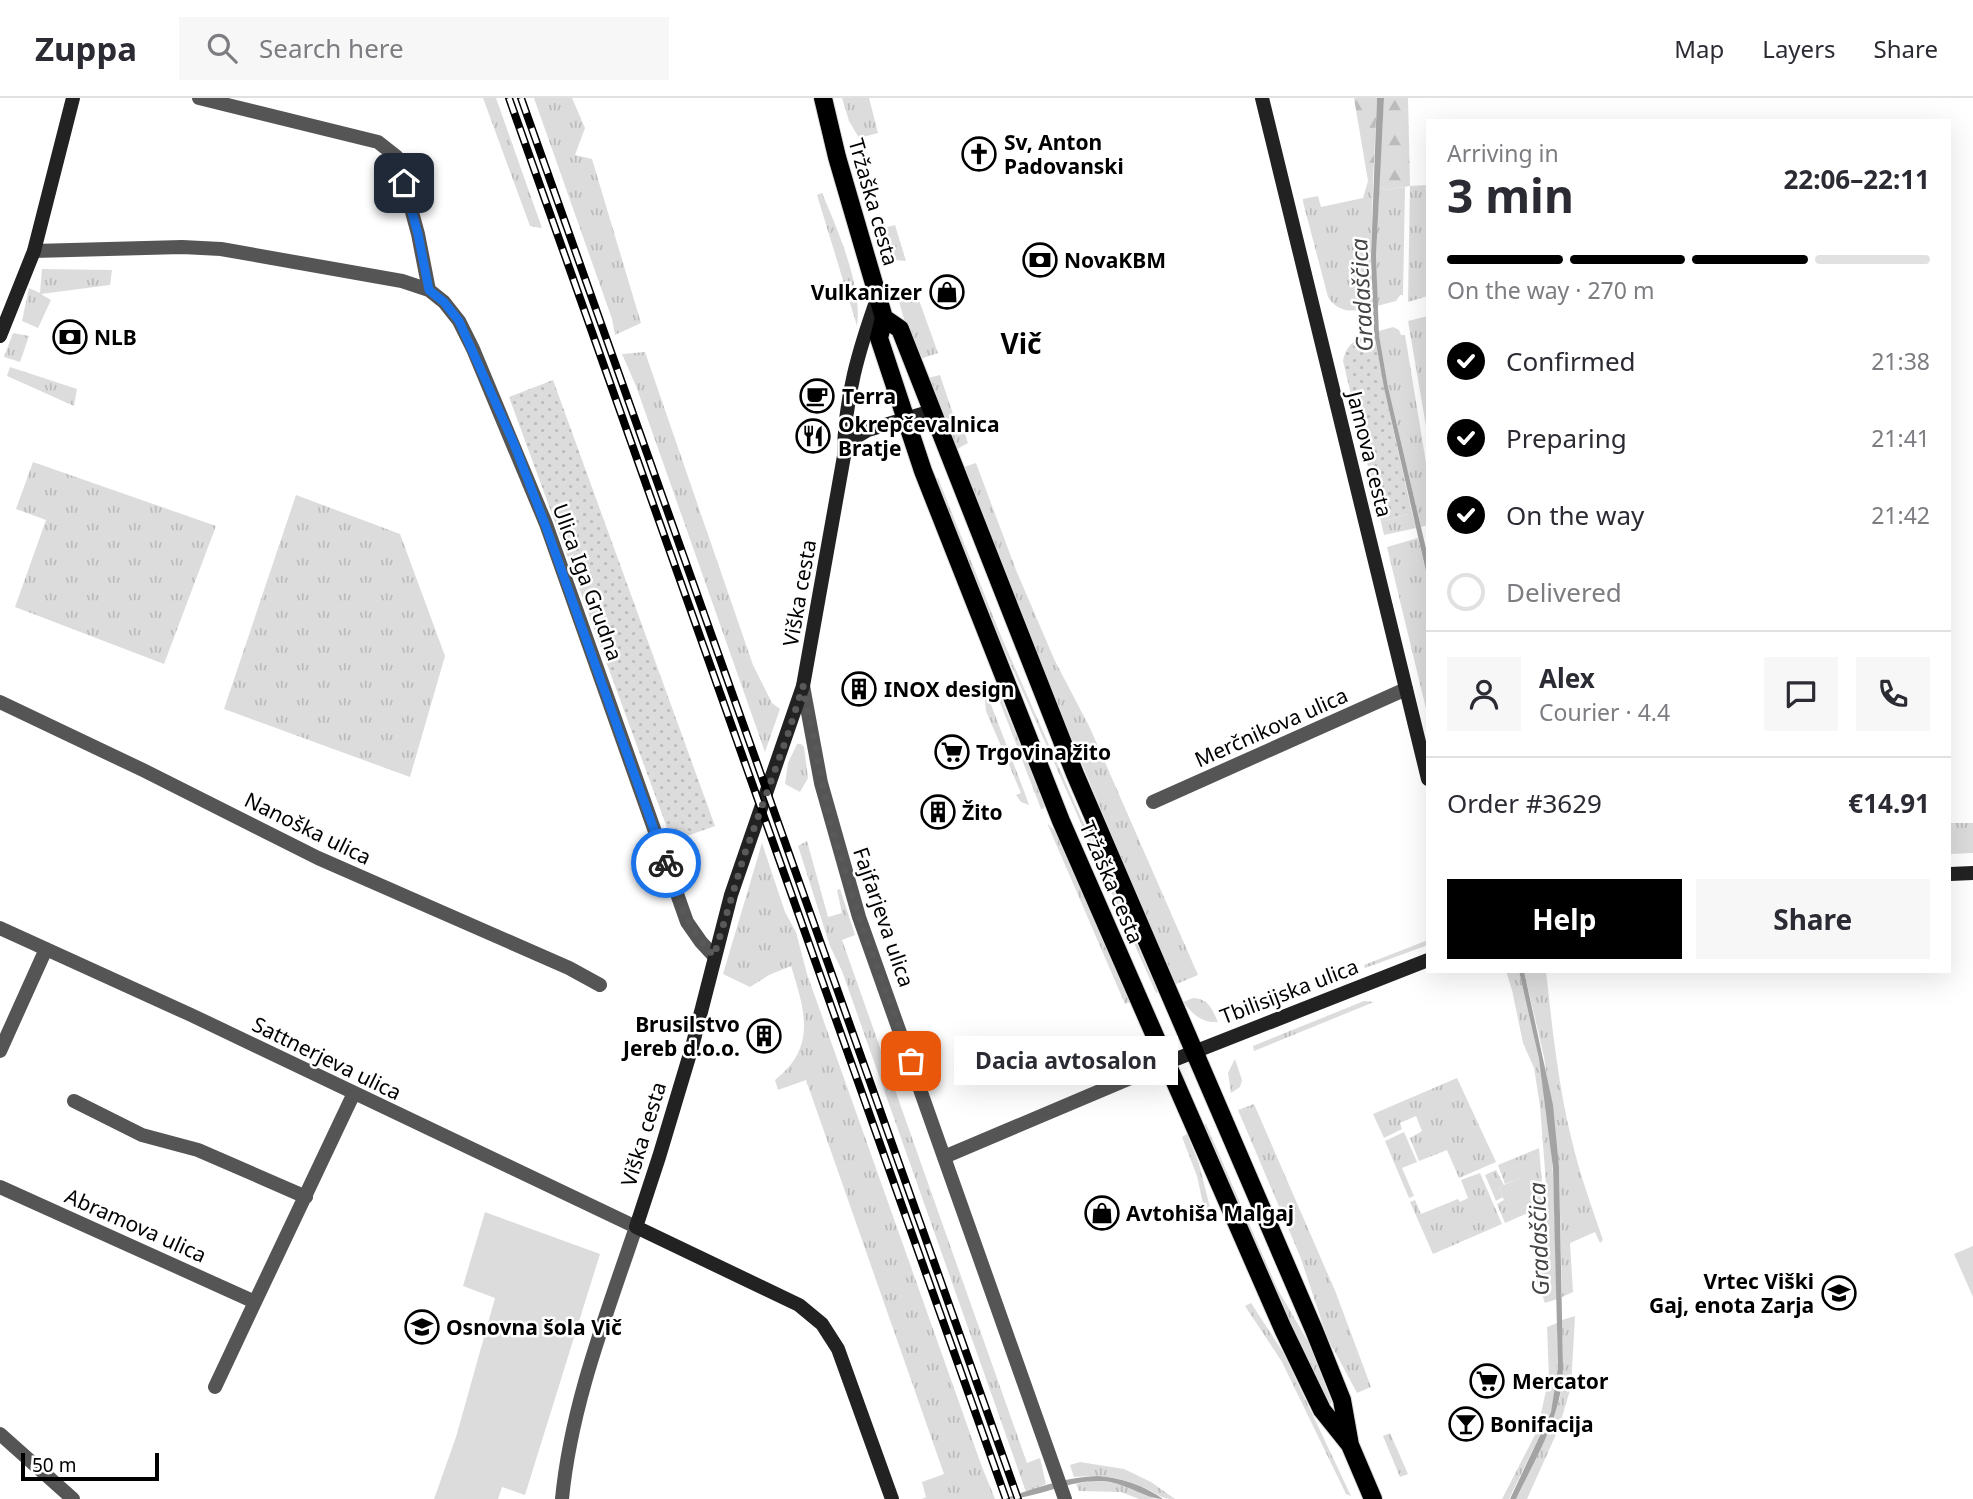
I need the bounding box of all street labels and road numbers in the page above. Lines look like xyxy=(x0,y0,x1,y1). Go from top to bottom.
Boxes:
street label: Tržaška cesta xyxy=(843,135,905,269)
street label: Jamova cesta xyxy=(1340,386,1399,520)
street label: Ulica Iga Grudna xyxy=(547,499,629,665)
street label: Viška cesta xyxy=(776,537,822,649)
street label: Merčnikova ulica xyxy=(1190,681,1352,773)
street label: Nanoška ulica xyxy=(240,785,376,871)
street label: Tržaška cesta xyxy=(1074,816,1150,948)
street label: Fajfarjeva ulica xyxy=(847,843,921,991)
street label: Tbilisijska ulica xyxy=(1216,952,1362,1030)
street label: Sattnerjeva ulica xyxy=(248,1010,406,1106)
street label: Viška cesta xyxy=(614,1078,672,1190)
street label: Abramova ulica xyxy=(61,1181,211,1269)

